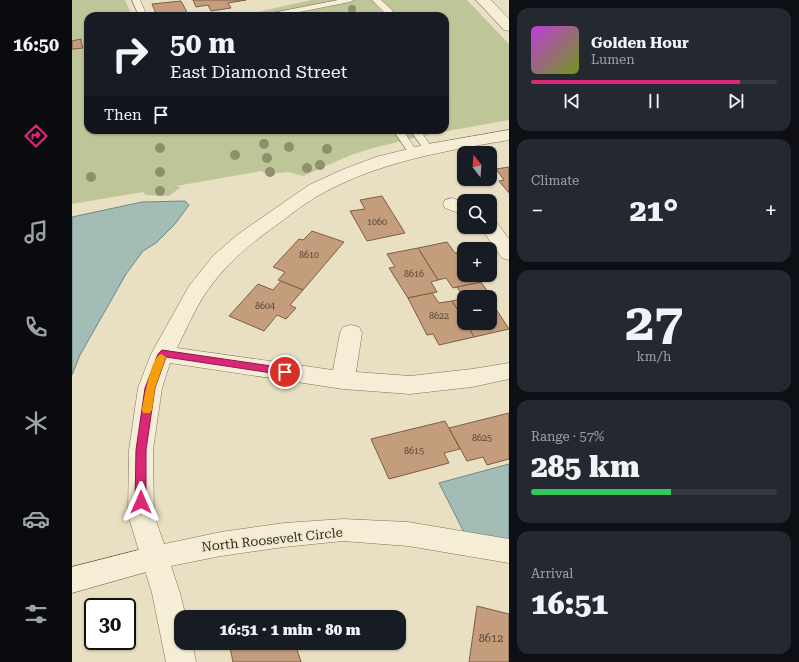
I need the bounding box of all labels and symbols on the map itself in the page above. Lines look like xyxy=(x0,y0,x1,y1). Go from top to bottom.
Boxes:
north arrow xyxy=(457,146,497,186)
house number: 1060 xyxy=(367,217,387,227)
house number: 8610 xyxy=(299,250,319,260)
house number: 8616 xyxy=(404,269,424,279)
house number: 8604 xyxy=(255,301,275,311)
house number: 8622 xyxy=(429,311,449,321)
pin xyxy=(268,355,302,389)
house number: 8625 xyxy=(472,433,492,443)
house number: 8615 xyxy=(404,446,424,456)
position arrow xyxy=(120,481,162,523)
street label: North Roosevelt Circle xyxy=(201,525,343,554)
speed limit sign: 30 xyxy=(84,598,136,650)
house number: 8612 xyxy=(479,632,503,645)

